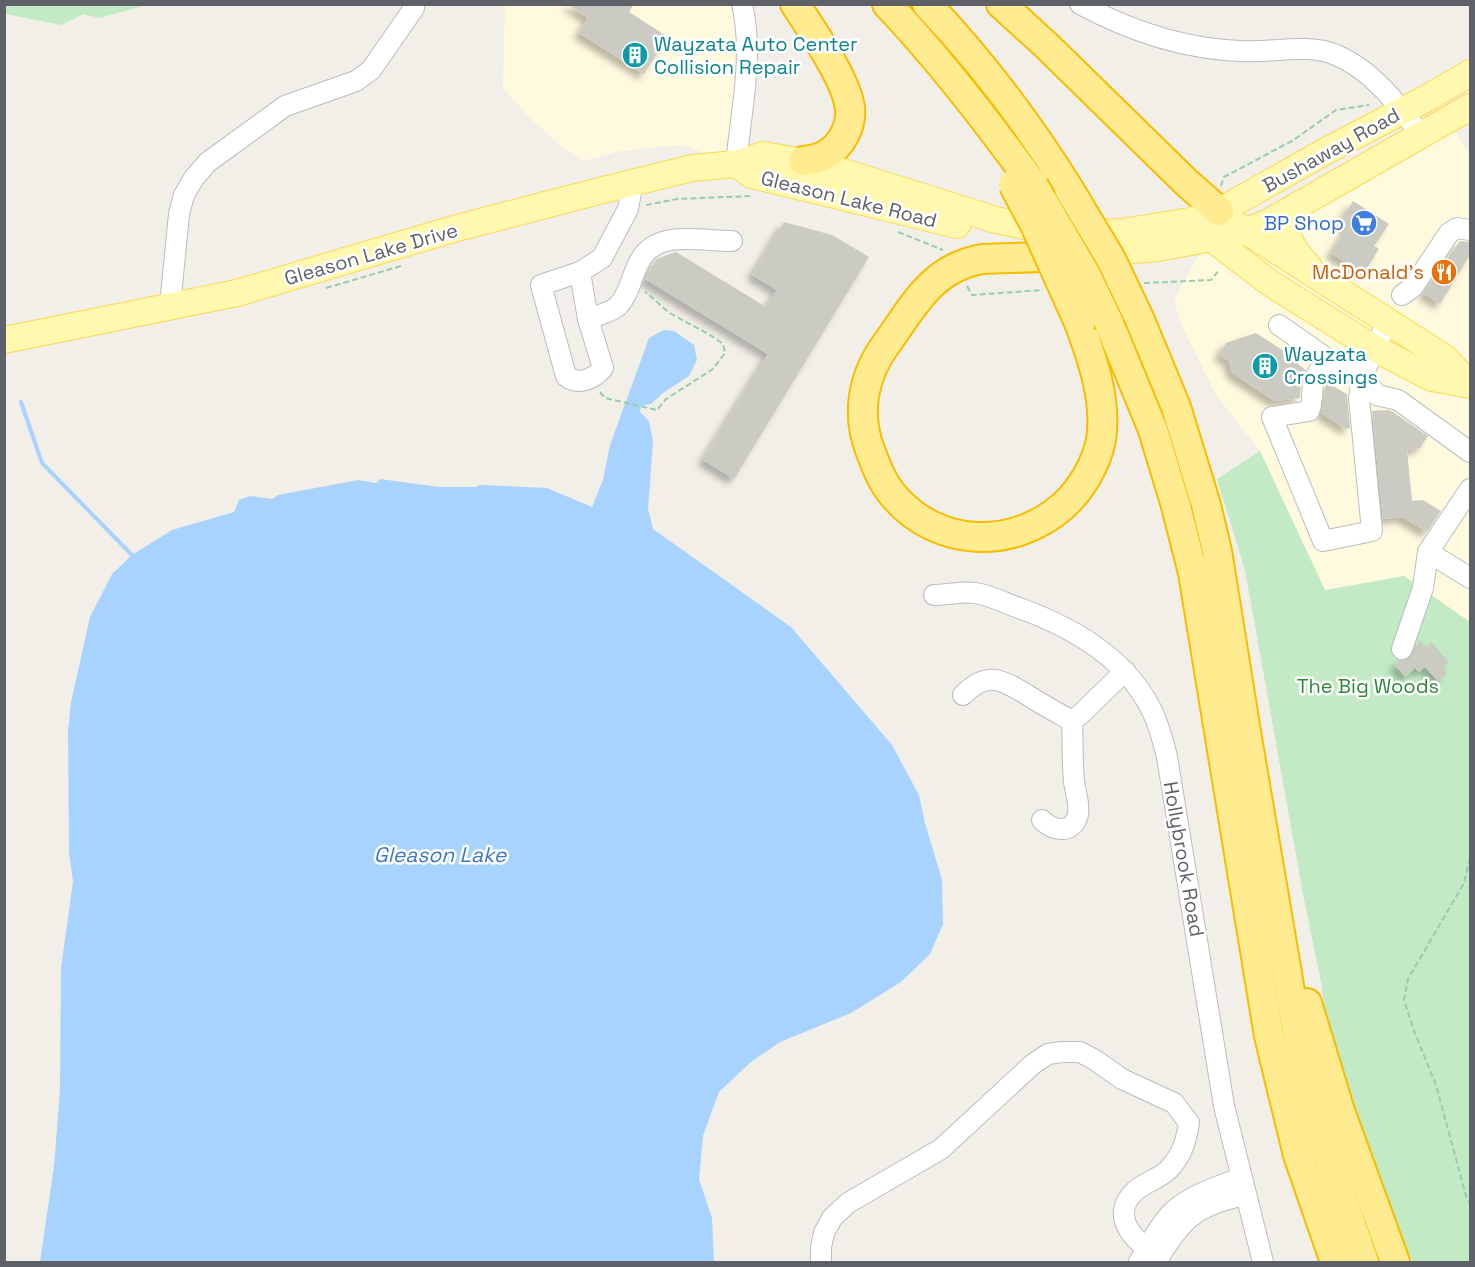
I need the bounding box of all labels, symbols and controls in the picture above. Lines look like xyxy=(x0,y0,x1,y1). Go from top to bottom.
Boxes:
place label: Wayzata Auto Center Collision Repair xyxy=(654,31,858,80)
building icon: Wayzata Auto Center Collision Repair xyxy=(620,40,650,70)
street label: Bushaway Road xyxy=(1258,102,1404,198)
street label: Gleason Lake Road xyxy=(758,165,940,233)
supermarket icon: BP Shop xyxy=(1349,208,1379,238)
place label: BP Shop xyxy=(1264,210,1344,236)
street label: Gleason Lake Drive xyxy=(281,217,461,291)
restaurant icon: McDonald's xyxy=(1429,257,1459,287)
place label: McDonald's xyxy=(1312,259,1424,285)
place label: Wayzata Crossings xyxy=(1284,341,1378,390)
building icon: Wayzata Crossings xyxy=(1250,351,1280,381)
park label: The Big Woods xyxy=(1297,673,1439,699)
street label: Hollybrook Road xyxy=(1158,779,1210,939)
water label: Gleason Lake xyxy=(374,841,508,868)

